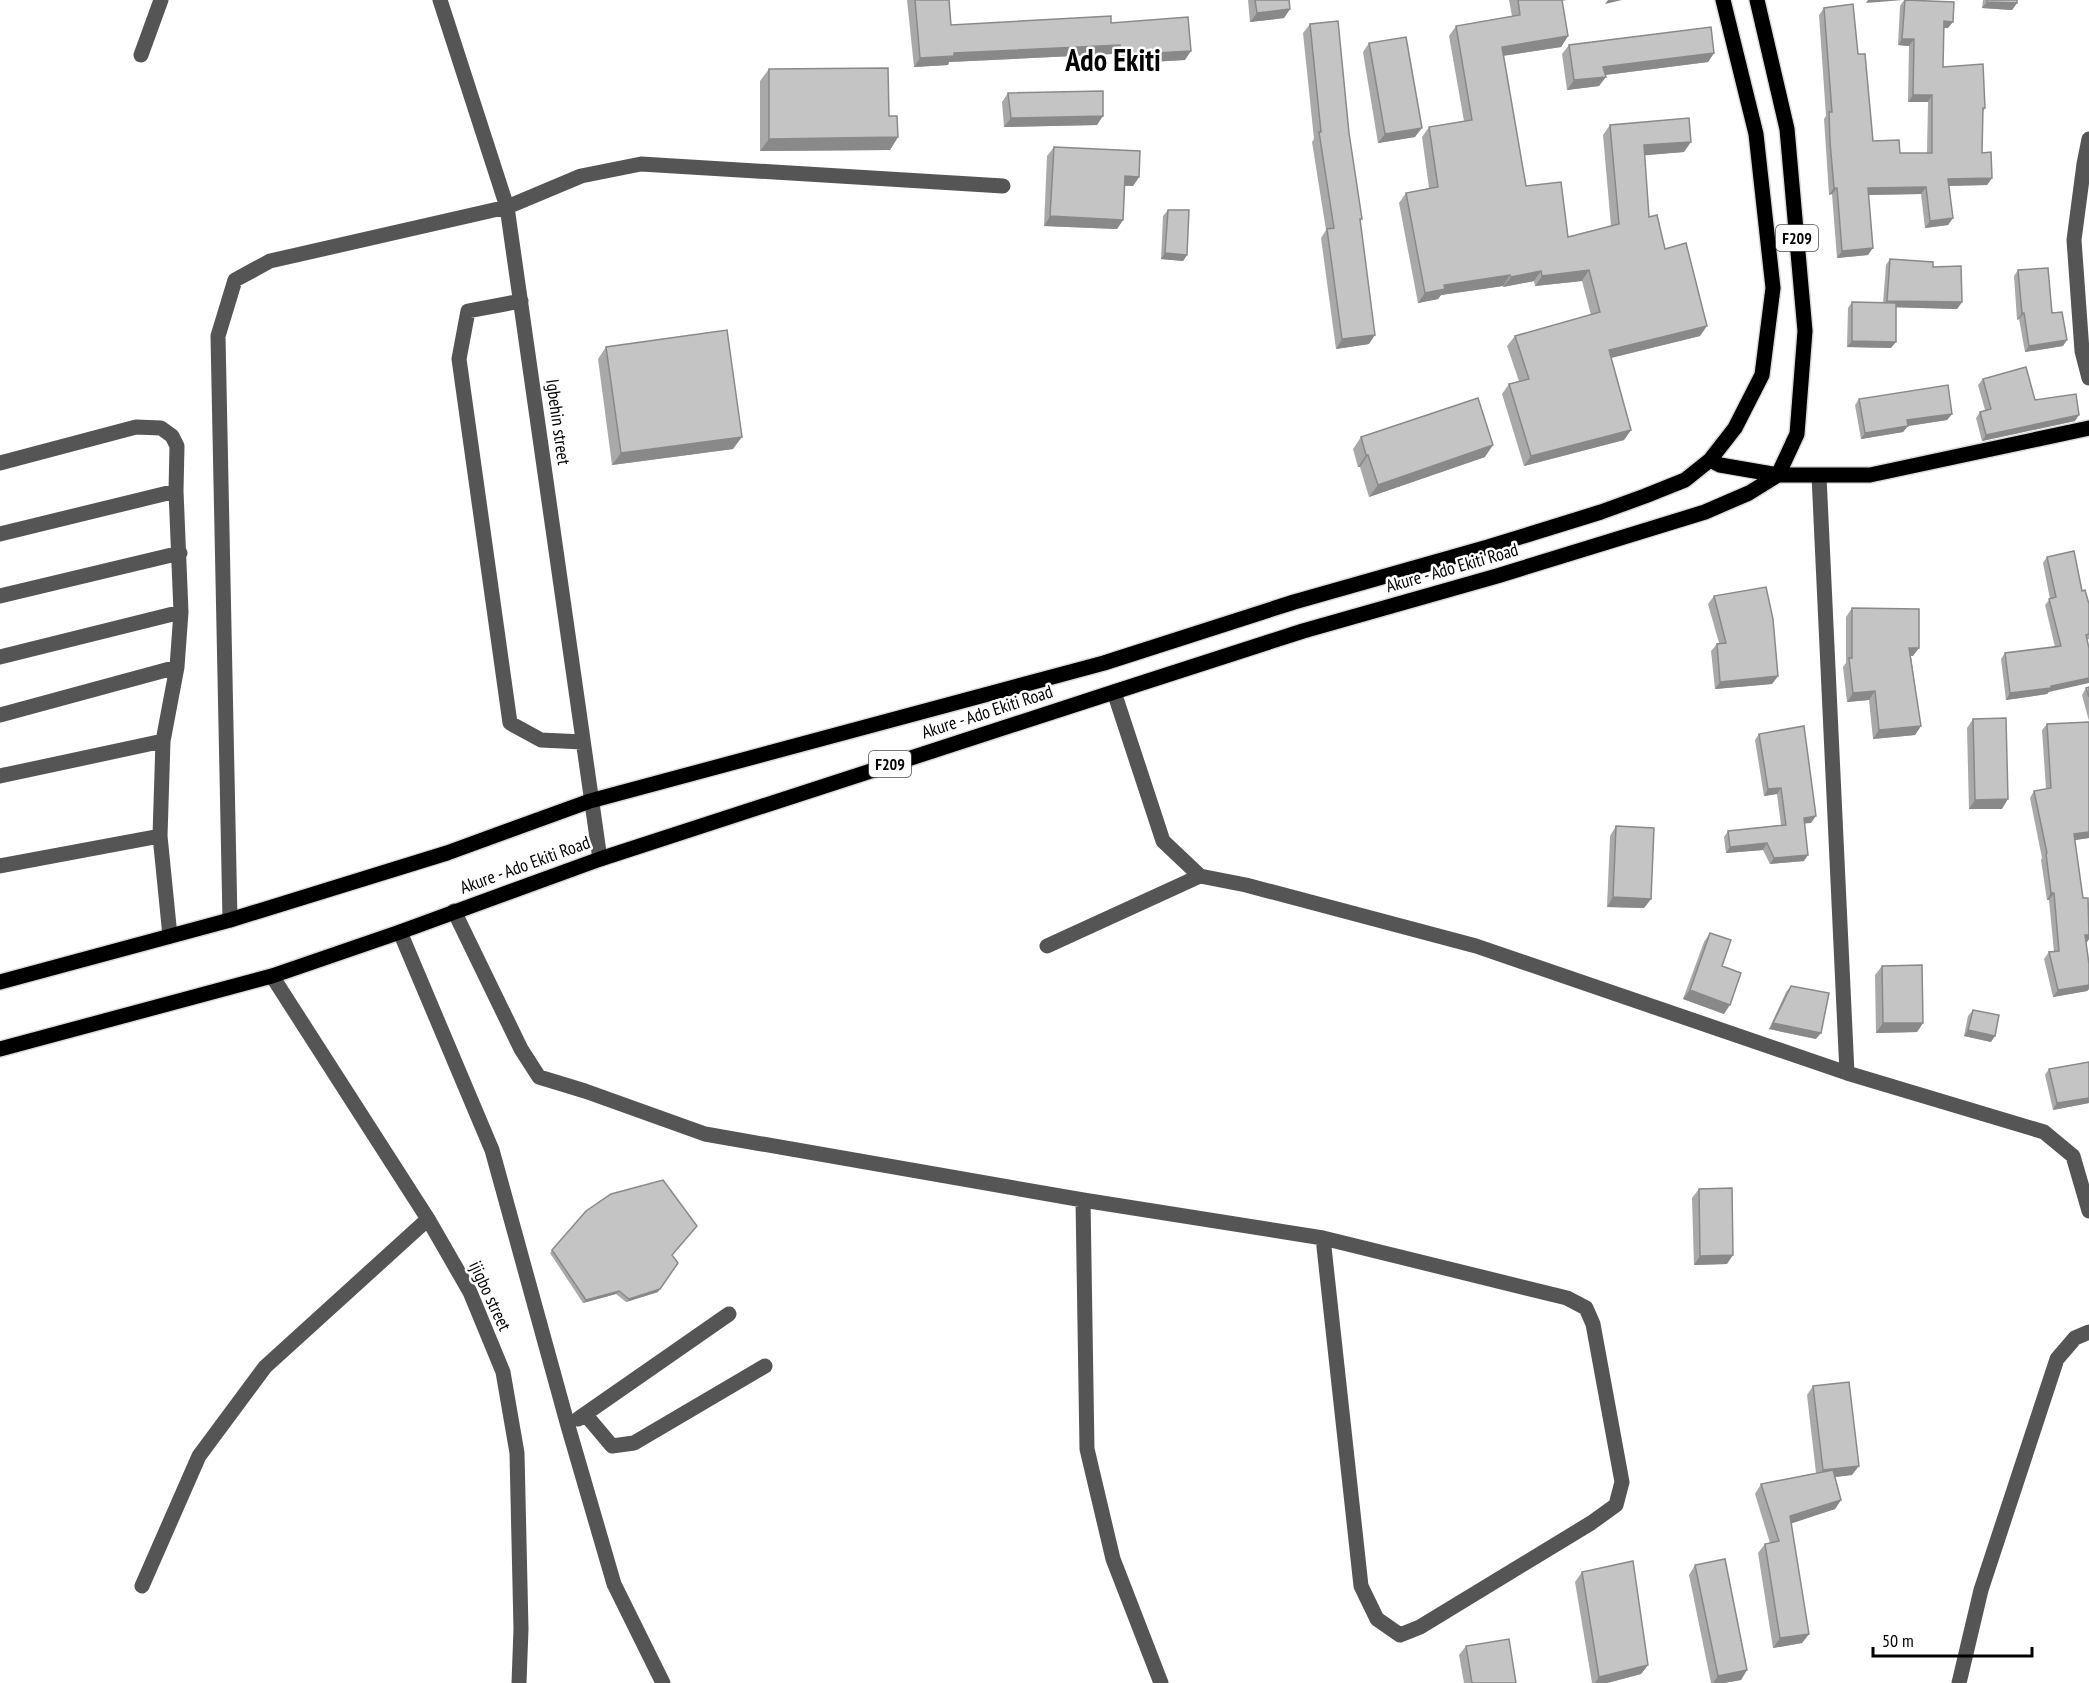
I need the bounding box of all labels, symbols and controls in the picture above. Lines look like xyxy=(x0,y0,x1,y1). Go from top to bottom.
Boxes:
district label: Ado Ekiti xyxy=(1064,40,1161,79)
road number: F209 xyxy=(1776,225,1818,251)
street label: Igbehin street xyxy=(541,378,576,466)
street label: Akure - Ado Ekiti Road xyxy=(1383,538,1521,597)
street label: Akure - Ado Ekiti Road xyxy=(918,679,1055,744)
road number: F209 xyxy=(869,751,911,777)
street label: Akure - Ado Ekiti Road xyxy=(457,830,593,899)
street label: ijigbo street xyxy=(464,1257,517,1334)
scale bar xyxy=(1873,1620,2032,1658)
text: 50 m xyxy=(1882,1629,1914,1652)

